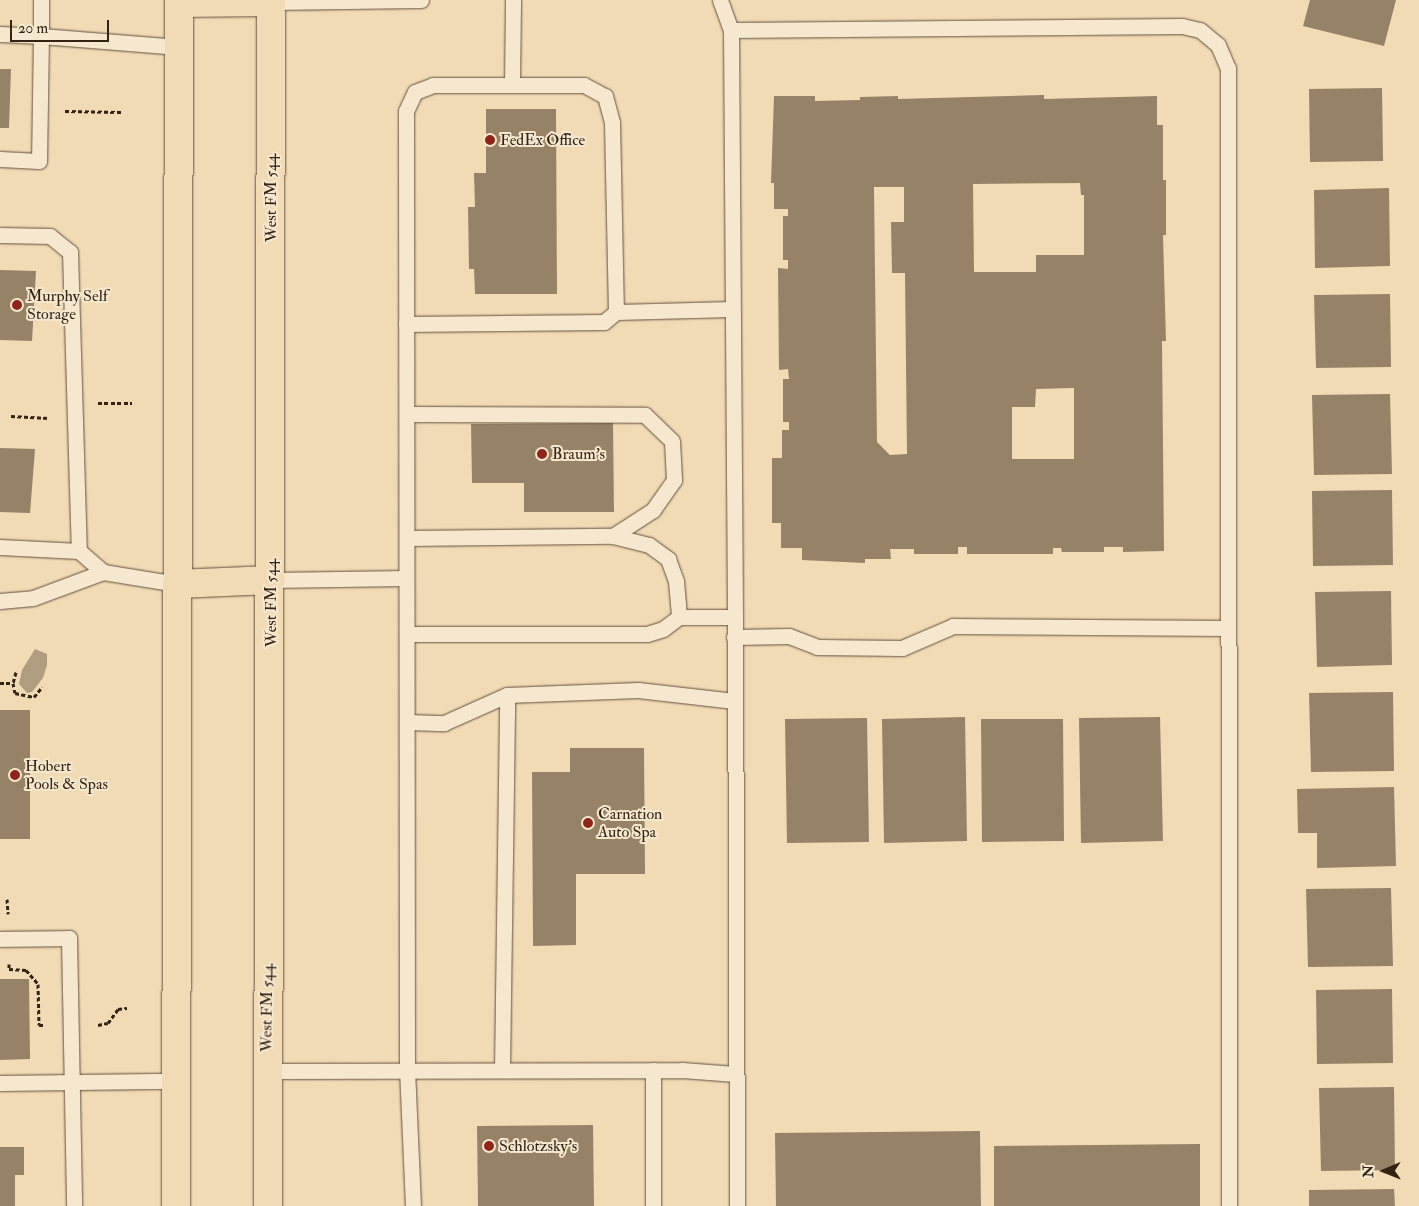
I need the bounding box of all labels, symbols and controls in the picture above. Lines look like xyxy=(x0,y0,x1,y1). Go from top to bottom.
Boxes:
scale bar xyxy=(12,10,111,42)
text: 20 m xyxy=(18,19,48,38)
place label: FedEx Office xyxy=(500,130,585,150)
marker: FedEx Office xyxy=(484,134,496,146)
street label: West FM 544 xyxy=(261,154,281,242)
place label: Murphy Self Storage xyxy=(27,286,108,324)
marker: Murphy Self Storage xyxy=(11,299,23,311)
place label: Braum's xyxy=(552,444,605,464)
marker: Braum's xyxy=(536,448,548,460)
street label: West FM 544 xyxy=(261,559,281,647)
place label: Hobert Pools & Spas xyxy=(25,756,108,794)
marker: Hobert Pools & Spas xyxy=(9,769,21,781)
place label: Carnation Auto Spa xyxy=(598,804,662,842)
marker: Carnation Auto Spa xyxy=(582,817,594,829)
street label: West FM 544 xyxy=(257,964,277,1052)
place label: Schlotzsky's xyxy=(499,1136,577,1156)
marker: Schlotzsky's xyxy=(483,1140,495,1152)
north arrow xyxy=(1359,1146,1409,1196)
text: N xyxy=(1360,1165,1377,1178)

